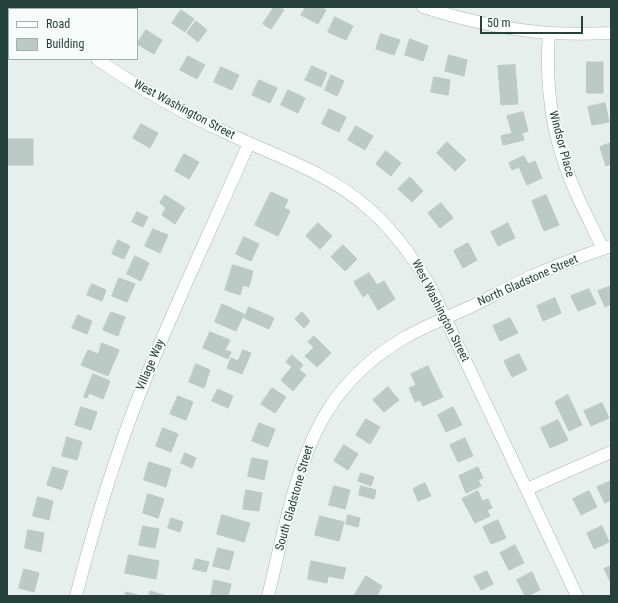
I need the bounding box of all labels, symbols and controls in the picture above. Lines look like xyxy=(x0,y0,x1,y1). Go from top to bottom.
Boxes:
legend xyxy=(8,8,138,60)
scale bar xyxy=(482,8,585,34)
text: 50 m xyxy=(487,16,511,30)
text: Road xyxy=(46,17,70,31)
text: Building xyxy=(46,37,84,51)
street label: West Washington Street xyxy=(131,77,237,143)
street label: Windsor Place xyxy=(545,109,577,179)
street label: North Gladstone Street xyxy=(476,252,580,310)
street label: West Washington Street xyxy=(408,257,472,365)
street label: Village Way xyxy=(134,337,168,393)
street label: South Gladstone Street xyxy=(273,444,317,552)

